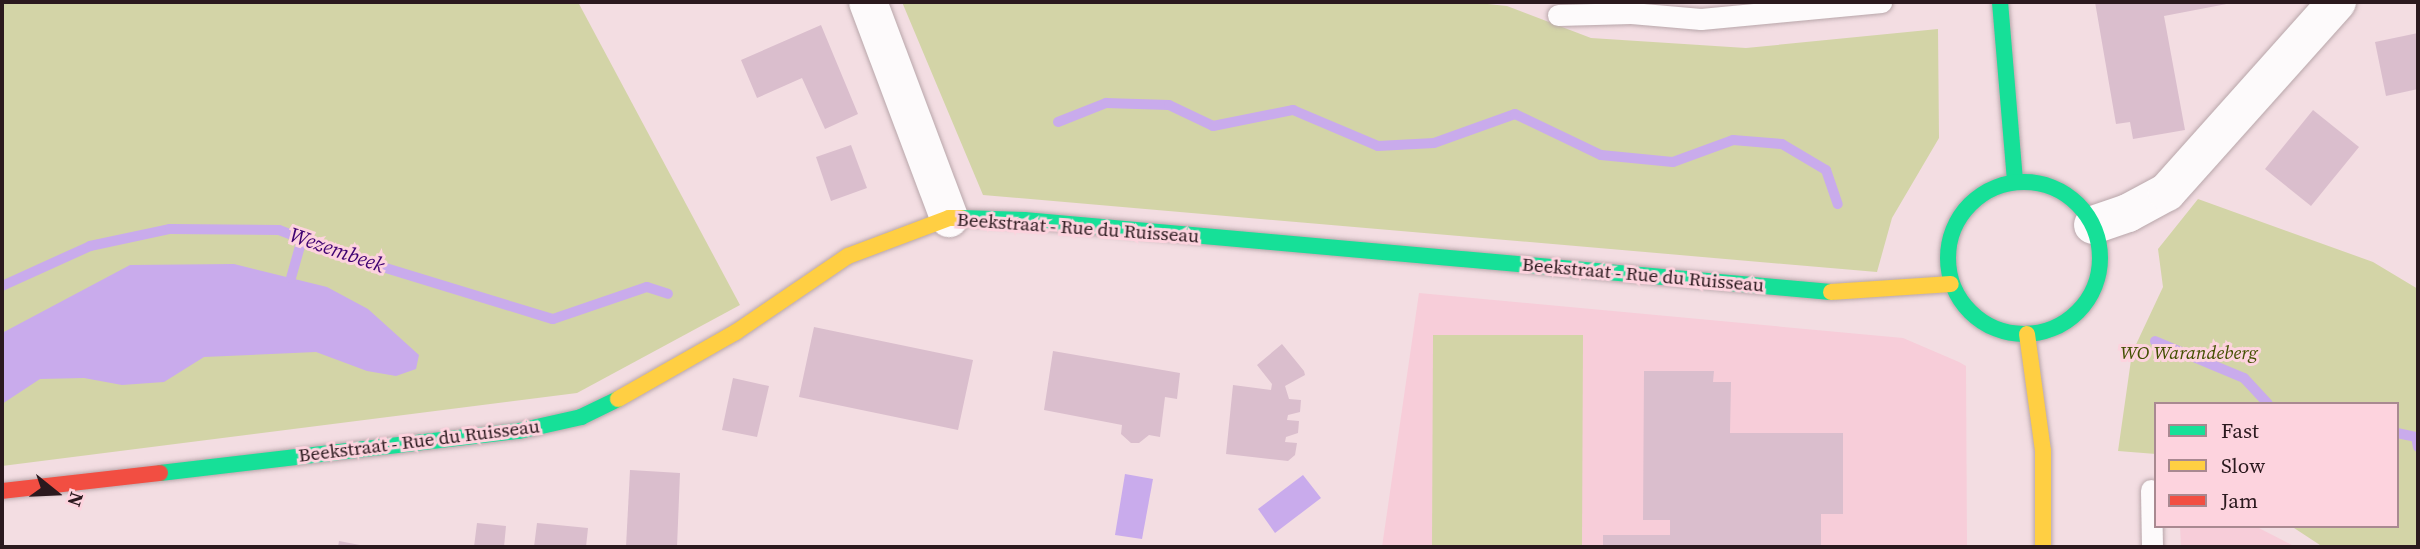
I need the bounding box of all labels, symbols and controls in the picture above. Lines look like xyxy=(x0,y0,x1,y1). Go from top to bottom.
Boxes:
street label: Beekstraat - Rue du Ruisseau xyxy=(956,208,1200,248)
water label: Wezembeek xyxy=(286,222,388,278)
street label: Beekstraat - Rue du Ruisseau xyxy=(1521,253,1765,297)
park label: WO Warandeberg xyxy=(2120,342,2258,364)
legend xyxy=(2154,402,2399,528)
street label: Beekstraat - Rue du Ruisseau xyxy=(297,415,541,467)
text: Fast xyxy=(2221,416,2259,445)
text: Slow xyxy=(2221,451,2265,480)
north arrow xyxy=(21,458,91,528)
text: Jam xyxy=(2221,486,2258,515)
text: N xyxy=(61,489,90,510)

